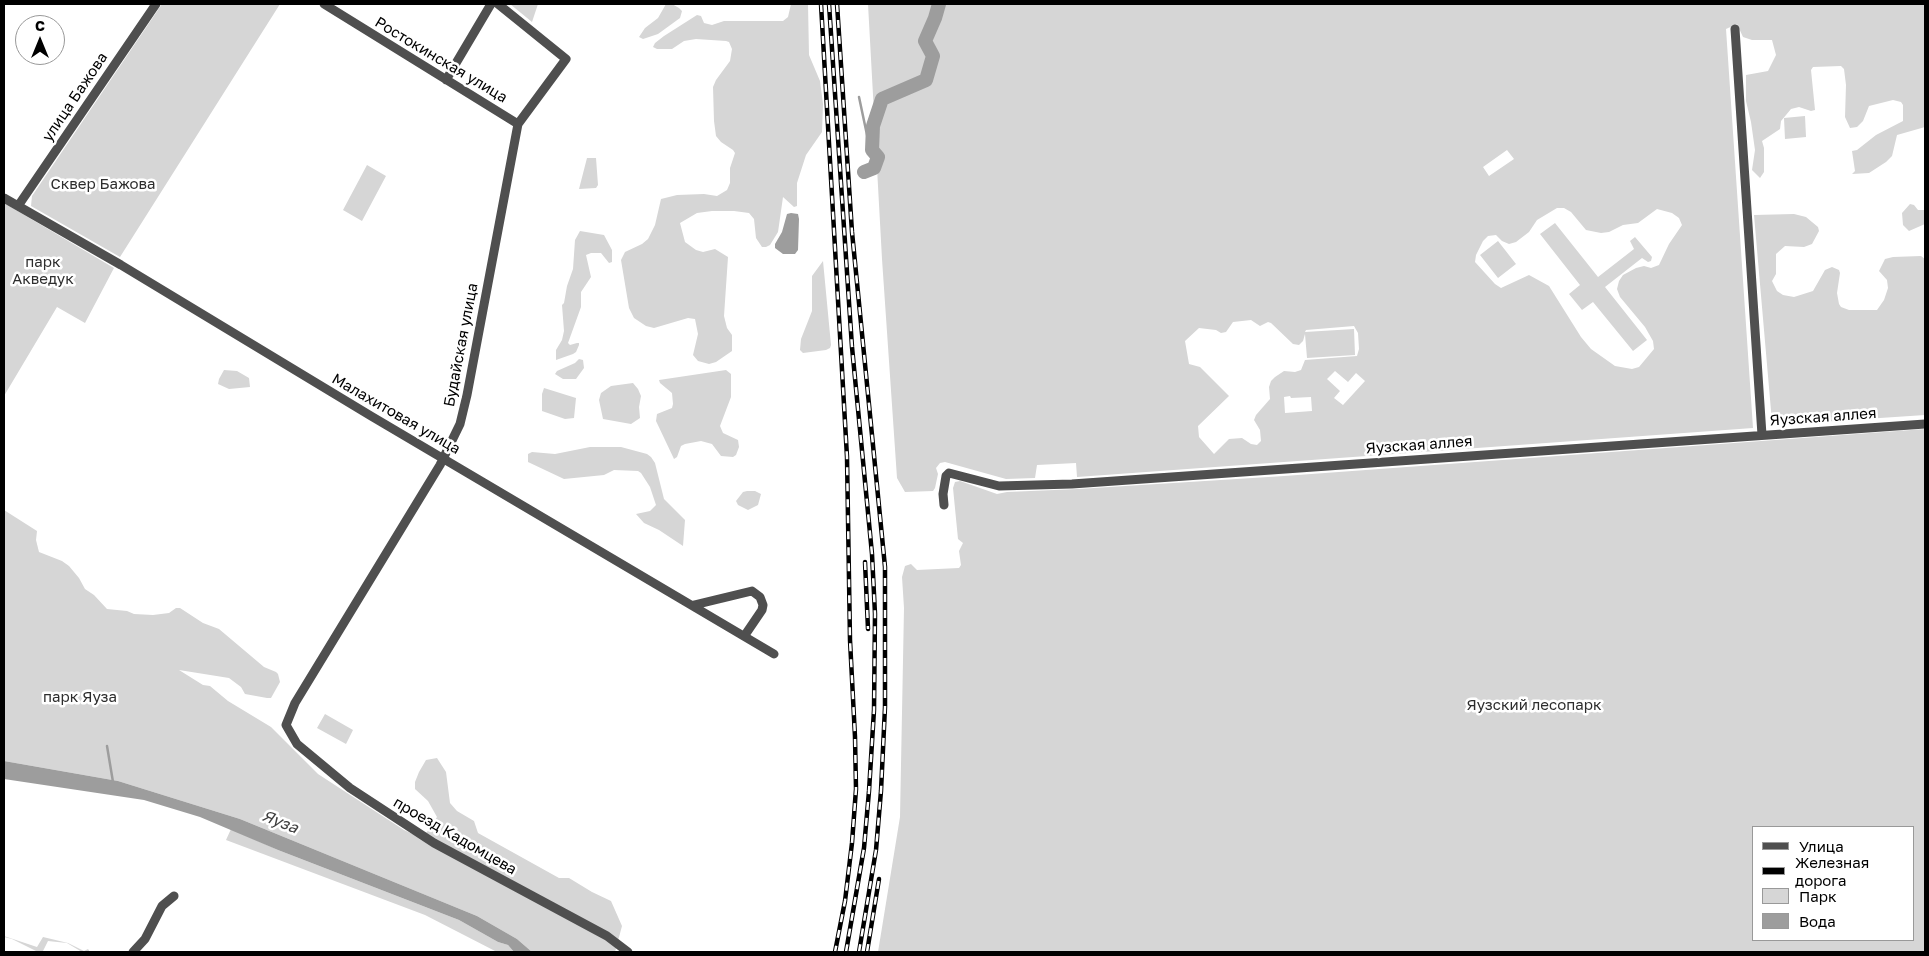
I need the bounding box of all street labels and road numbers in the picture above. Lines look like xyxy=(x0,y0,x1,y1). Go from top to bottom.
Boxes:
street label: Ростокинская улица xyxy=(371,13,511,107)
street label: улица Бажова xyxy=(39,49,111,145)
street label: Будайская улица xyxy=(440,282,482,408)
street label: Малахитовая улица xyxy=(329,370,463,458)
street label: Яузская аллея xyxy=(1769,404,1877,430)
street label: Яузская аллея xyxy=(1365,432,1473,458)
street label: проезд Кадомцева xyxy=(390,793,520,879)

